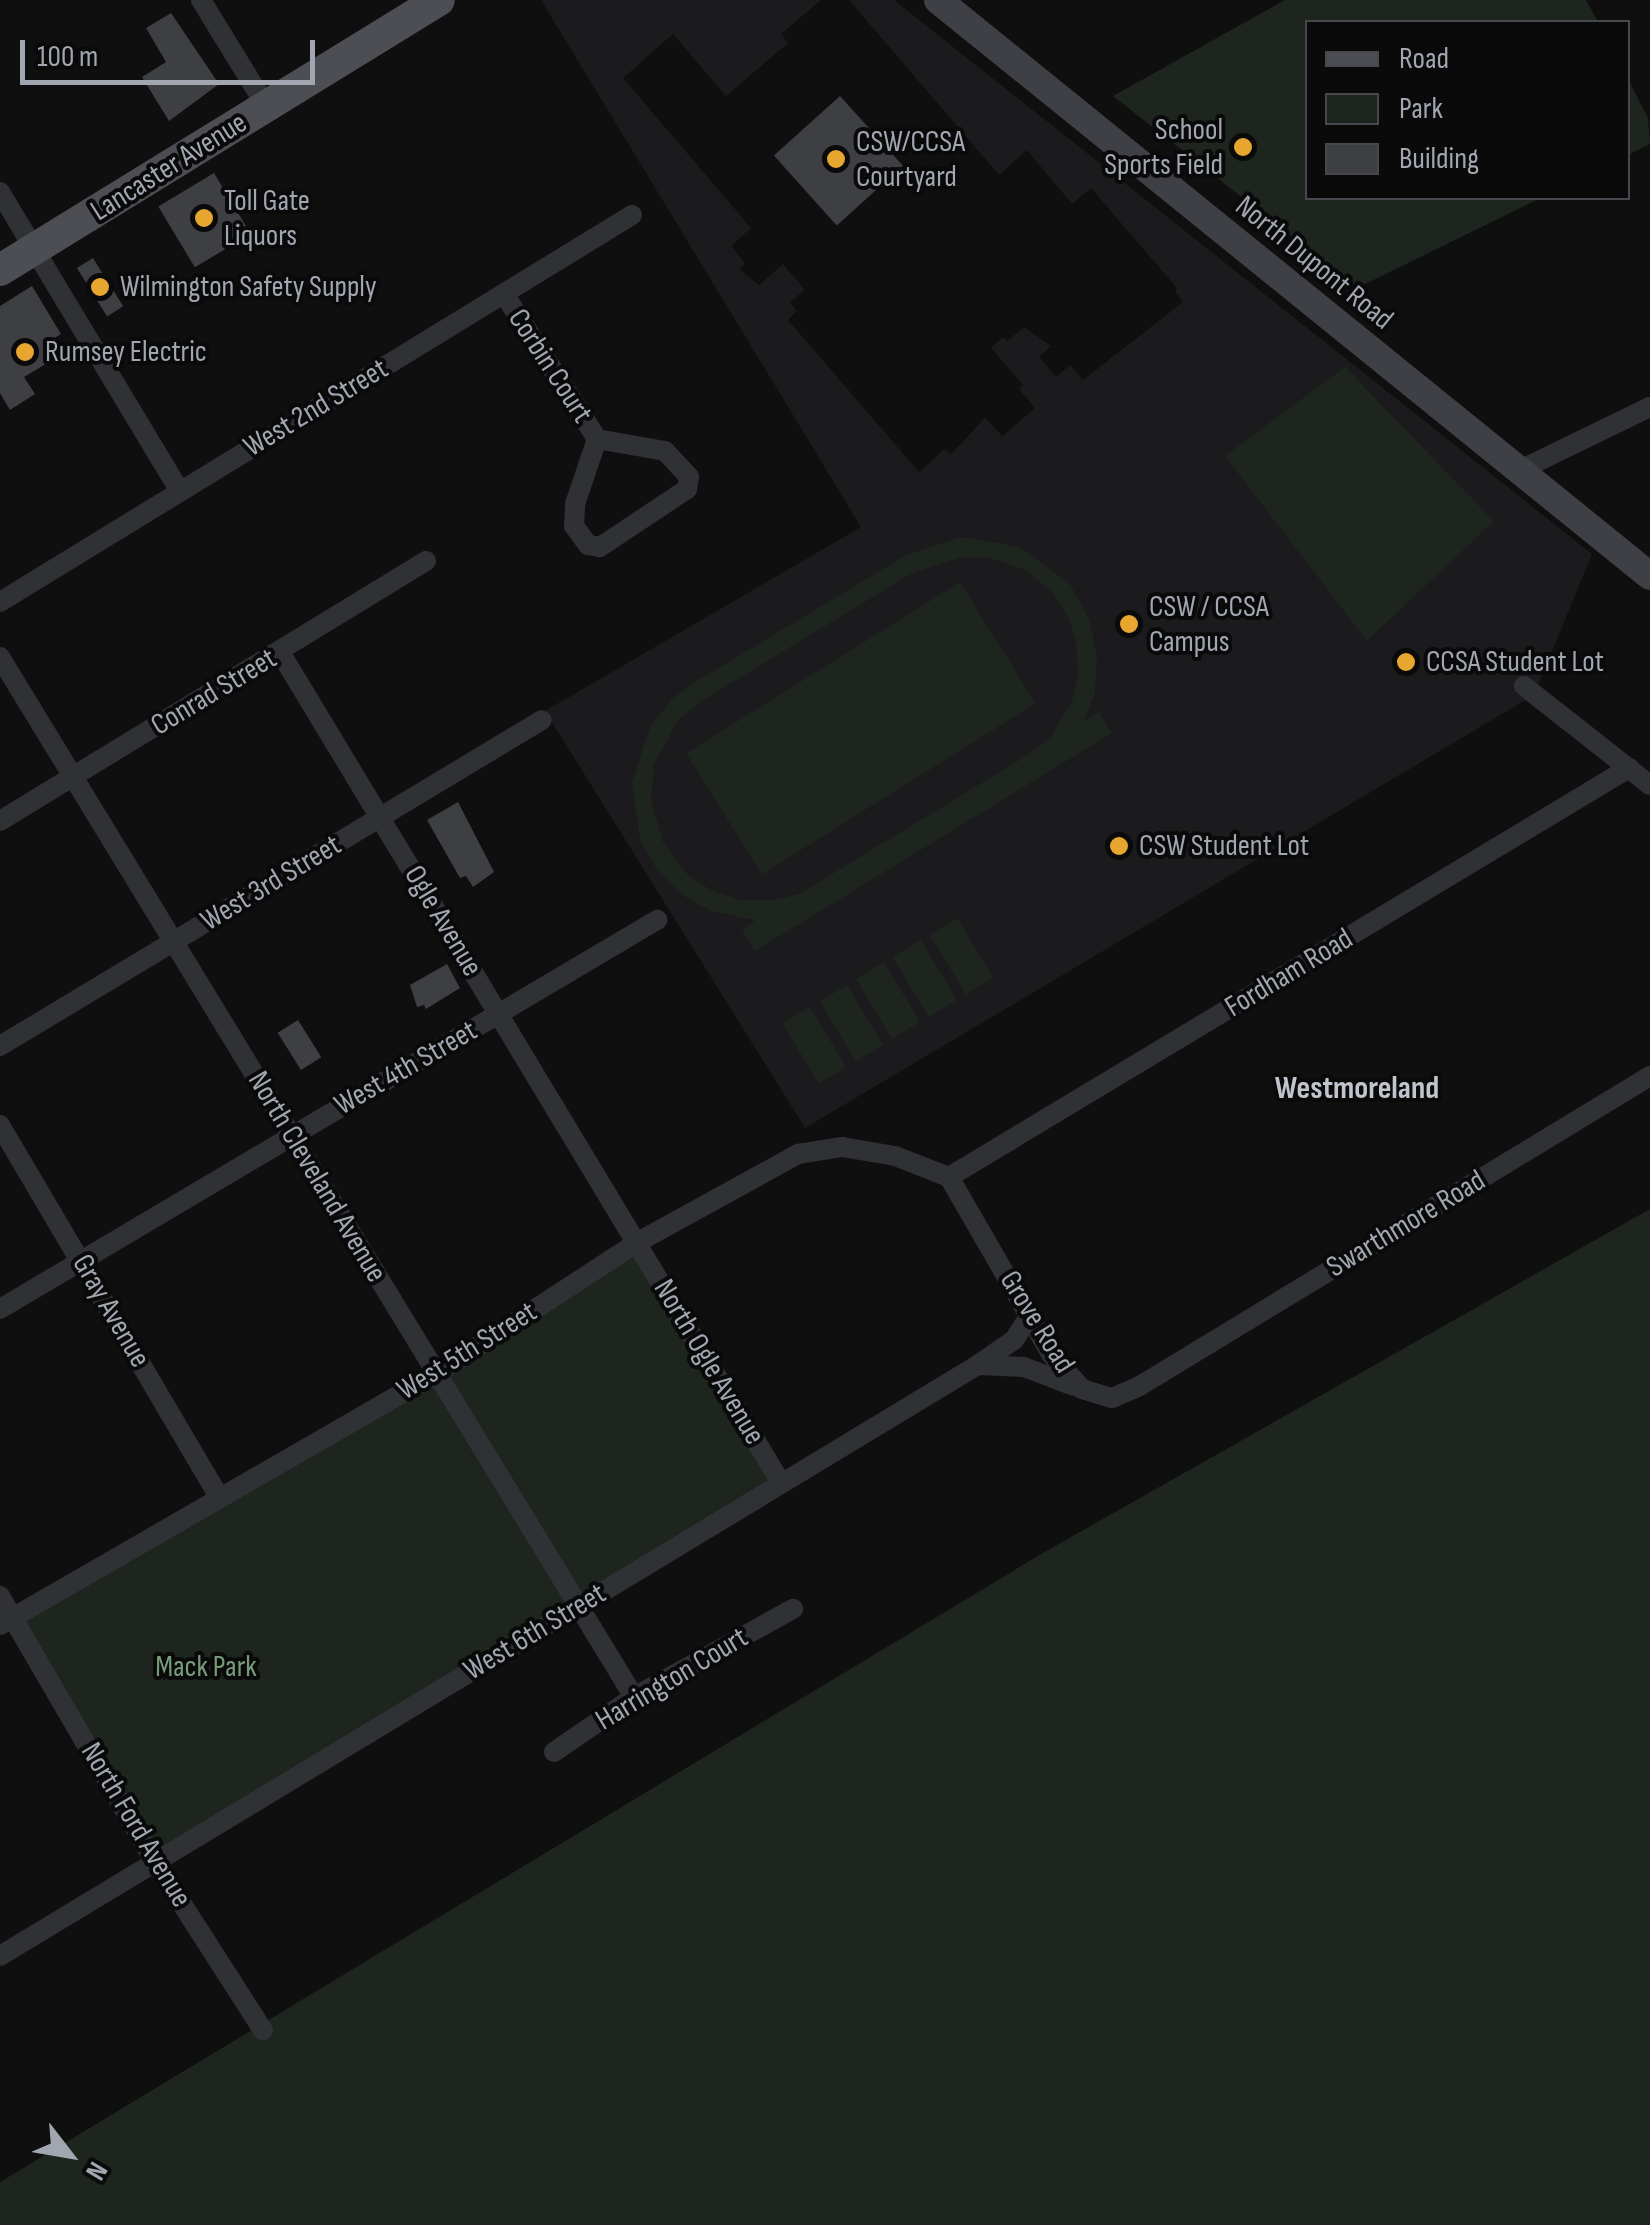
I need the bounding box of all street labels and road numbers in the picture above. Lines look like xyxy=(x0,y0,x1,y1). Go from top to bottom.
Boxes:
street label: Lancaster Avenue xyxy=(84,105,254,229)
street label: North Dupont Road xyxy=(1228,188,1400,338)
street label: Corbin Court xyxy=(500,302,600,430)
street label: West 2nd Street xyxy=(238,351,394,465)
street label: Conrad Street xyxy=(145,641,283,743)
street label: West 3rd Street xyxy=(194,827,348,939)
street label: Ogle Avenue xyxy=(396,859,490,983)
street label: Fordham Road xyxy=(1219,921,1359,1025)
street label: West 4th Street xyxy=(328,1013,484,1123)
street label: North Cleveland Avenue xyxy=(240,1065,394,1289)
street label: Swarthmore Road xyxy=(1320,1163,1492,1285)
street label: Gray Avenue xyxy=(64,1248,158,1374)
street label: Grove Road xyxy=(992,1264,1082,1380)
street label: North Ogle Avenue xyxy=(646,1273,772,1451)
street label: West 5th Street xyxy=(391,1294,543,1408)
street label: West 6th Street xyxy=(458,1576,612,1688)
street label: Harrington Court xyxy=(590,1620,754,1738)
street label: North Ford Avenue xyxy=(73,1736,199,1914)

